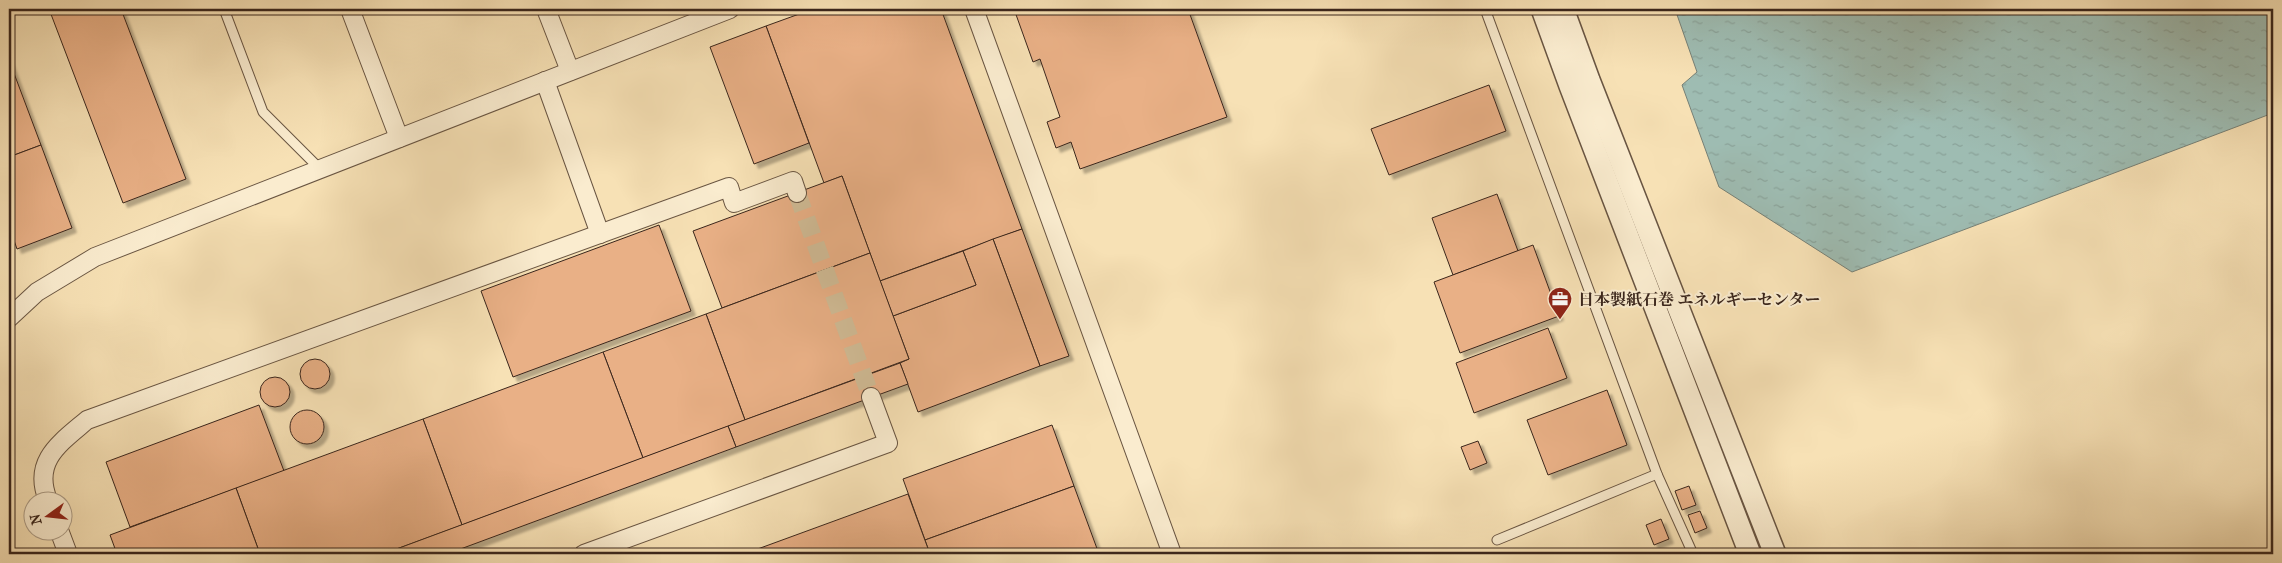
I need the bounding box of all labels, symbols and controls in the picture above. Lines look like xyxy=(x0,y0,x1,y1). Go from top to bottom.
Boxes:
office icon: 日本製紙石巻 エネルギーセンター xyxy=(1547,286,1573,320)
place label: 日本製紙石巻 エネルギーセンター xyxy=(1578,290,1820,309)
north arrow xyxy=(22,490,72,540)
text: N xyxy=(26,512,46,527)

